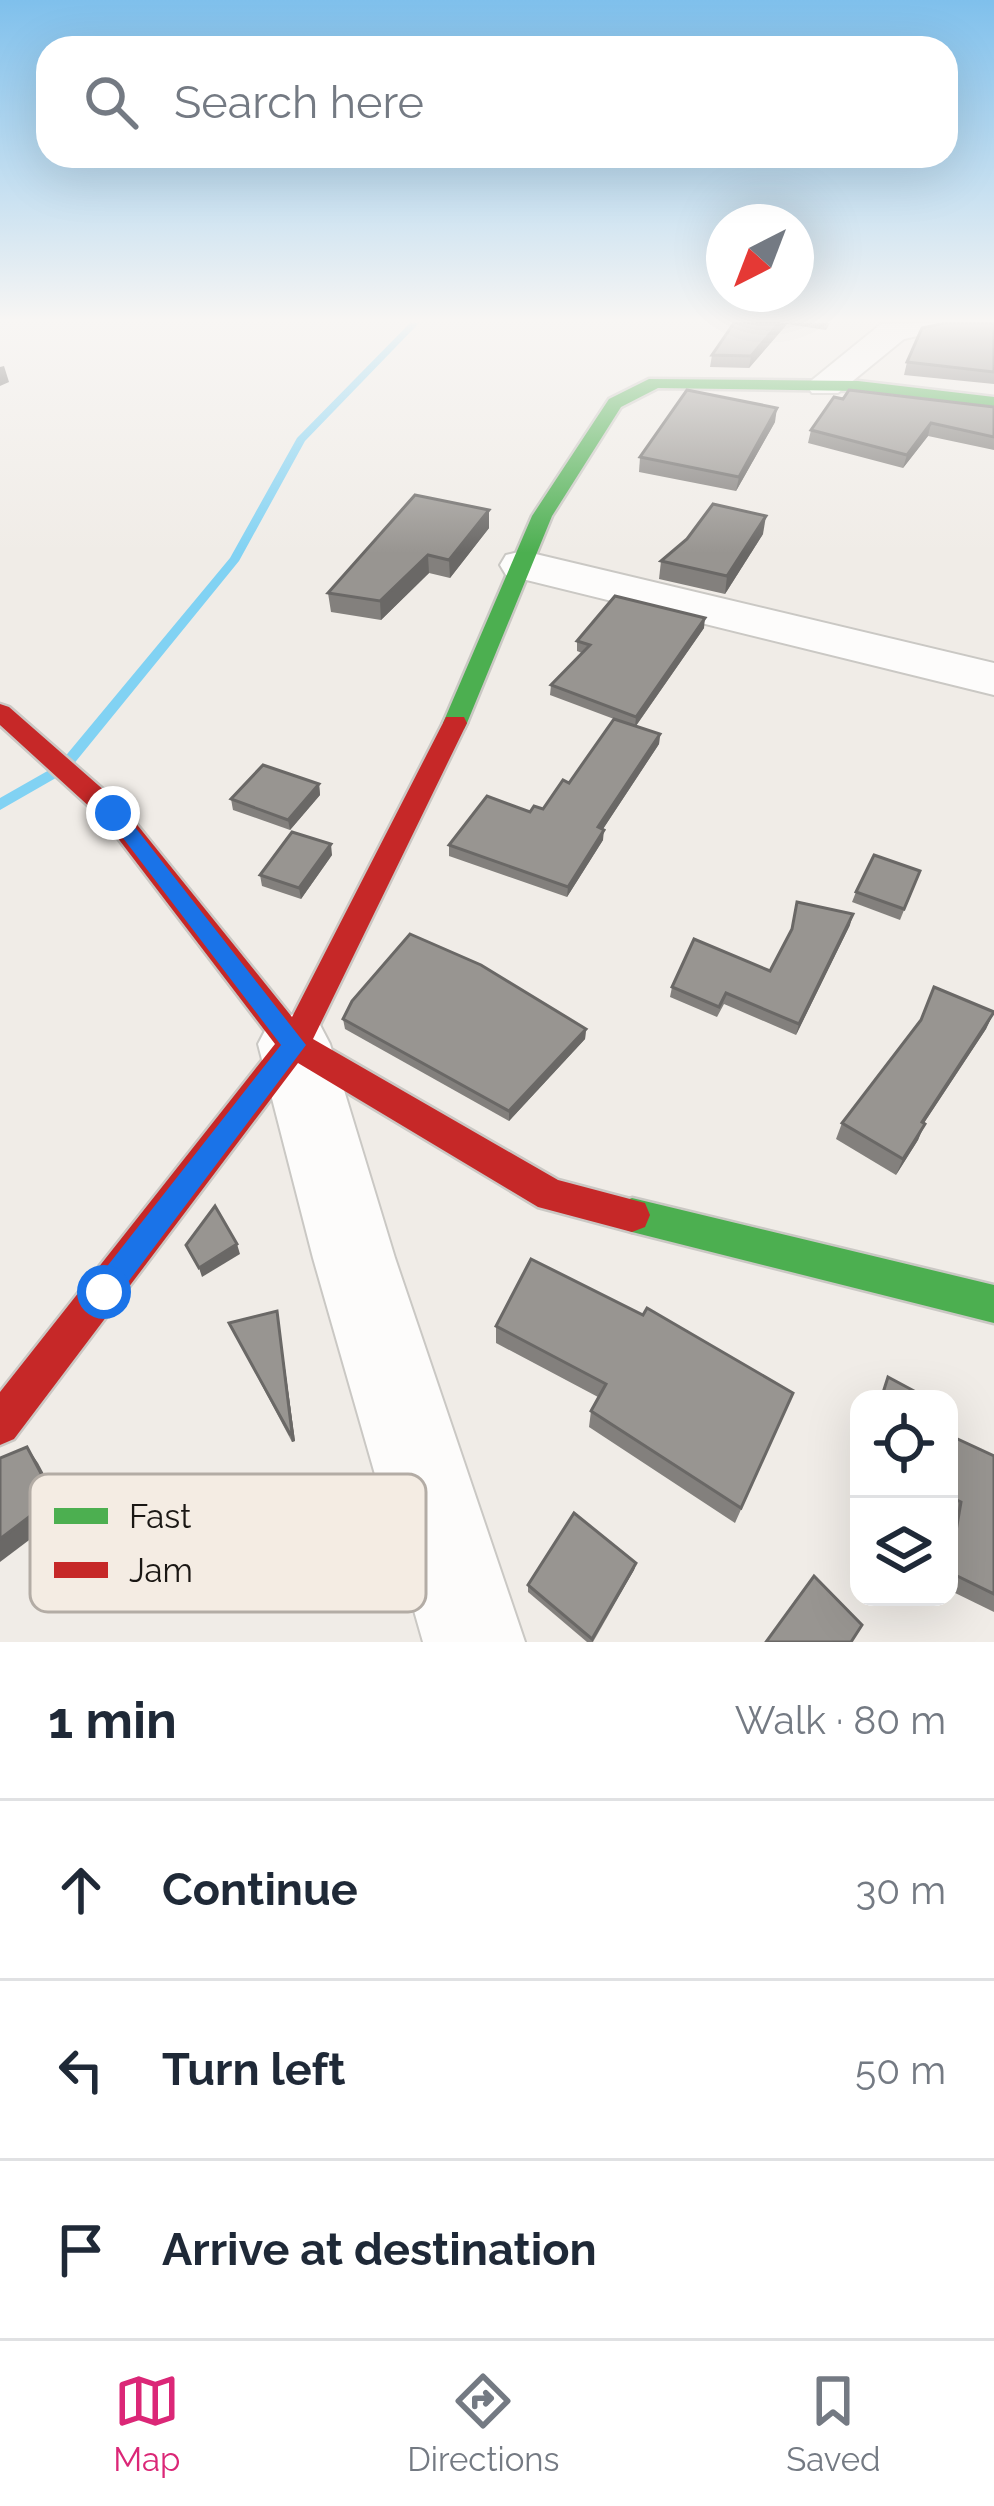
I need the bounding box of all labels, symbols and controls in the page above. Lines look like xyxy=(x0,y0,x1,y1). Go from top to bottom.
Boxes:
search box xyxy=(36,36,958,168)
icon: search xyxy=(78,69,144,135)
text: Search here xyxy=(174,76,424,129)
north arrow xyxy=(706,204,814,312)
route end xyxy=(86,786,140,840)
route start xyxy=(77,1265,131,1319)
map controls xyxy=(850,1390,958,1606)
button: locate xyxy=(850,1390,958,1498)
legend xyxy=(30,1474,426,1612)
text: Fast xyxy=(129,1497,191,1536)
button: layers xyxy=(850,1498,958,1606)
text: Jam xyxy=(129,1551,193,1590)
text: 1 min xyxy=(48,1690,177,1750)
text: Walk · 80 m xyxy=(735,1697,946,1743)
icon: ahead xyxy=(48,1857,114,1923)
text: Continue xyxy=(162,1863,358,1916)
text: 30 m xyxy=(856,1867,946,1913)
icon: left xyxy=(48,2037,114,2103)
text: Turn left xyxy=(162,2043,345,2096)
text: 50 m xyxy=(855,2047,946,2093)
icon: arrive xyxy=(48,2217,114,2283)
text: Arrive at destination xyxy=(162,2223,597,2276)
tab: Map xyxy=(113,2368,180,2479)
tab: Directions xyxy=(407,2368,560,2479)
tab: Saved xyxy=(786,2368,881,2479)

